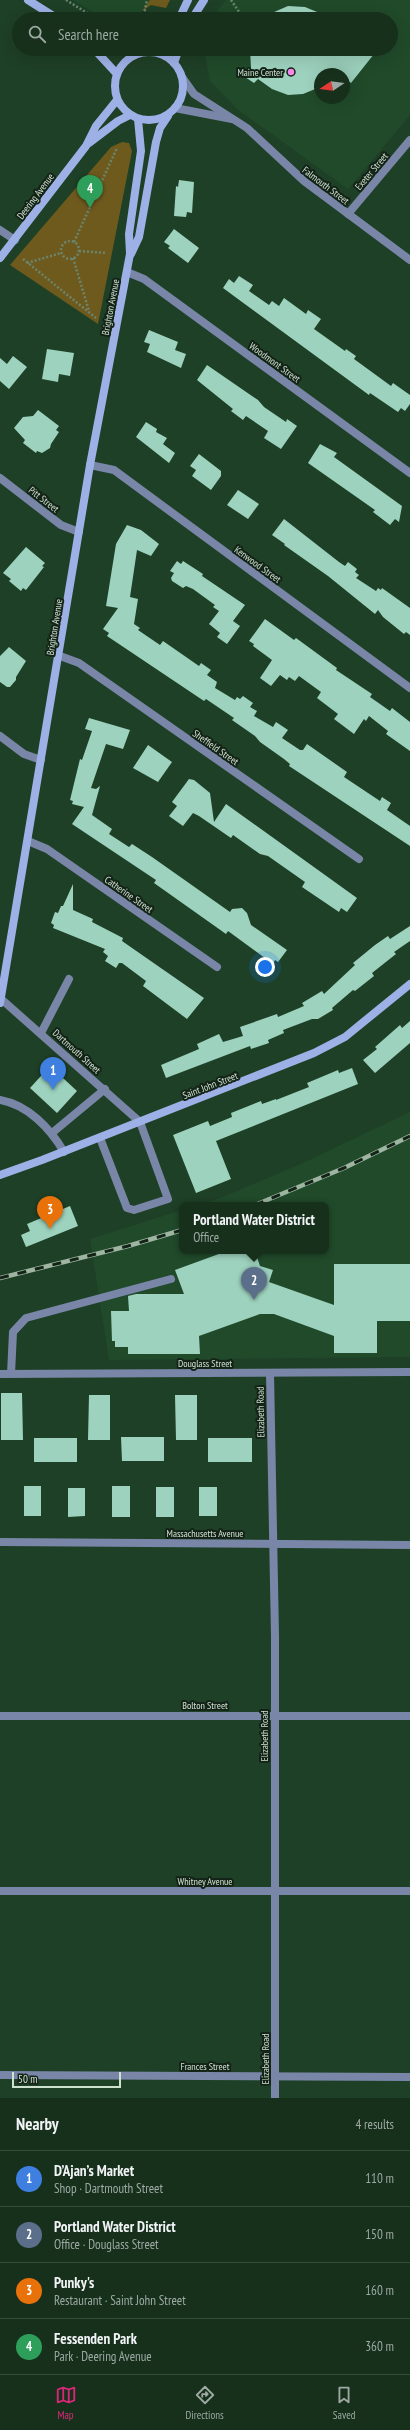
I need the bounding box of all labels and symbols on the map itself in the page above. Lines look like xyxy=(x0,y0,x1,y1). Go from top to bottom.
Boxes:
place label: Maine Center xyxy=(237,66,283,79)
marker: Maine Center xyxy=(286,67,296,77)
north arrow xyxy=(314,68,350,104)
street label: Exeter Street xyxy=(352,150,391,193)
street label: Falmouth Street xyxy=(300,163,352,207)
street label: Deering Avenue xyxy=(14,171,57,222)
pin: 4 xyxy=(77,175,103,208)
street label: Brighton Avenue xyxy=(99,278,122,336)
street label: Woodmont Street xyxy=(247,339,303,385)
street label: Pitt Street xyxy=(26,483,62,515)
street label: Kenwood Street xyxy=(232,543,284,586)
street label: Brighton Avenue xyxy=(44,598,65,656)
street label: Sheffield Street xyxy=(190,727,241,768)
street label: Catherine Street xyxy=(102,873,156,916)
your location xyxy=(255,957,275,977)
street label: Dartmouth Street xyxy=(50,1026,104,1076)
pin: 1 xyxy=(40,1057,66,1090)
street label: Saint John Street xyxy=(181,1069,240,1102)
pin: 3 xyxy=(37,1196,63,1229)
pin: 2 xyxy=(241,1267,267,1300)
street label: Douglass Street xyxy=(178,1357,232,1370)
street label: Elizabeth Road xyxy=(254,1386,267,1438)
street label: Massachusetts Avenue xyxy=(167,1527,243,1540)
street label: Bolton Street xyxy=(182,1699,228,1712)
street label: Elizabeth Road xyxy=(258,1710,271,1762)
street label: Whitney Avenue xyxy=(178,1875,233,1888)
street label: Elizabeth Road xyxy=(259,2033,272,2085)
street label: Frances Street xyxy=(181,2060,230,2073)
scale bar xyxy=(12,2070,121,2089)

